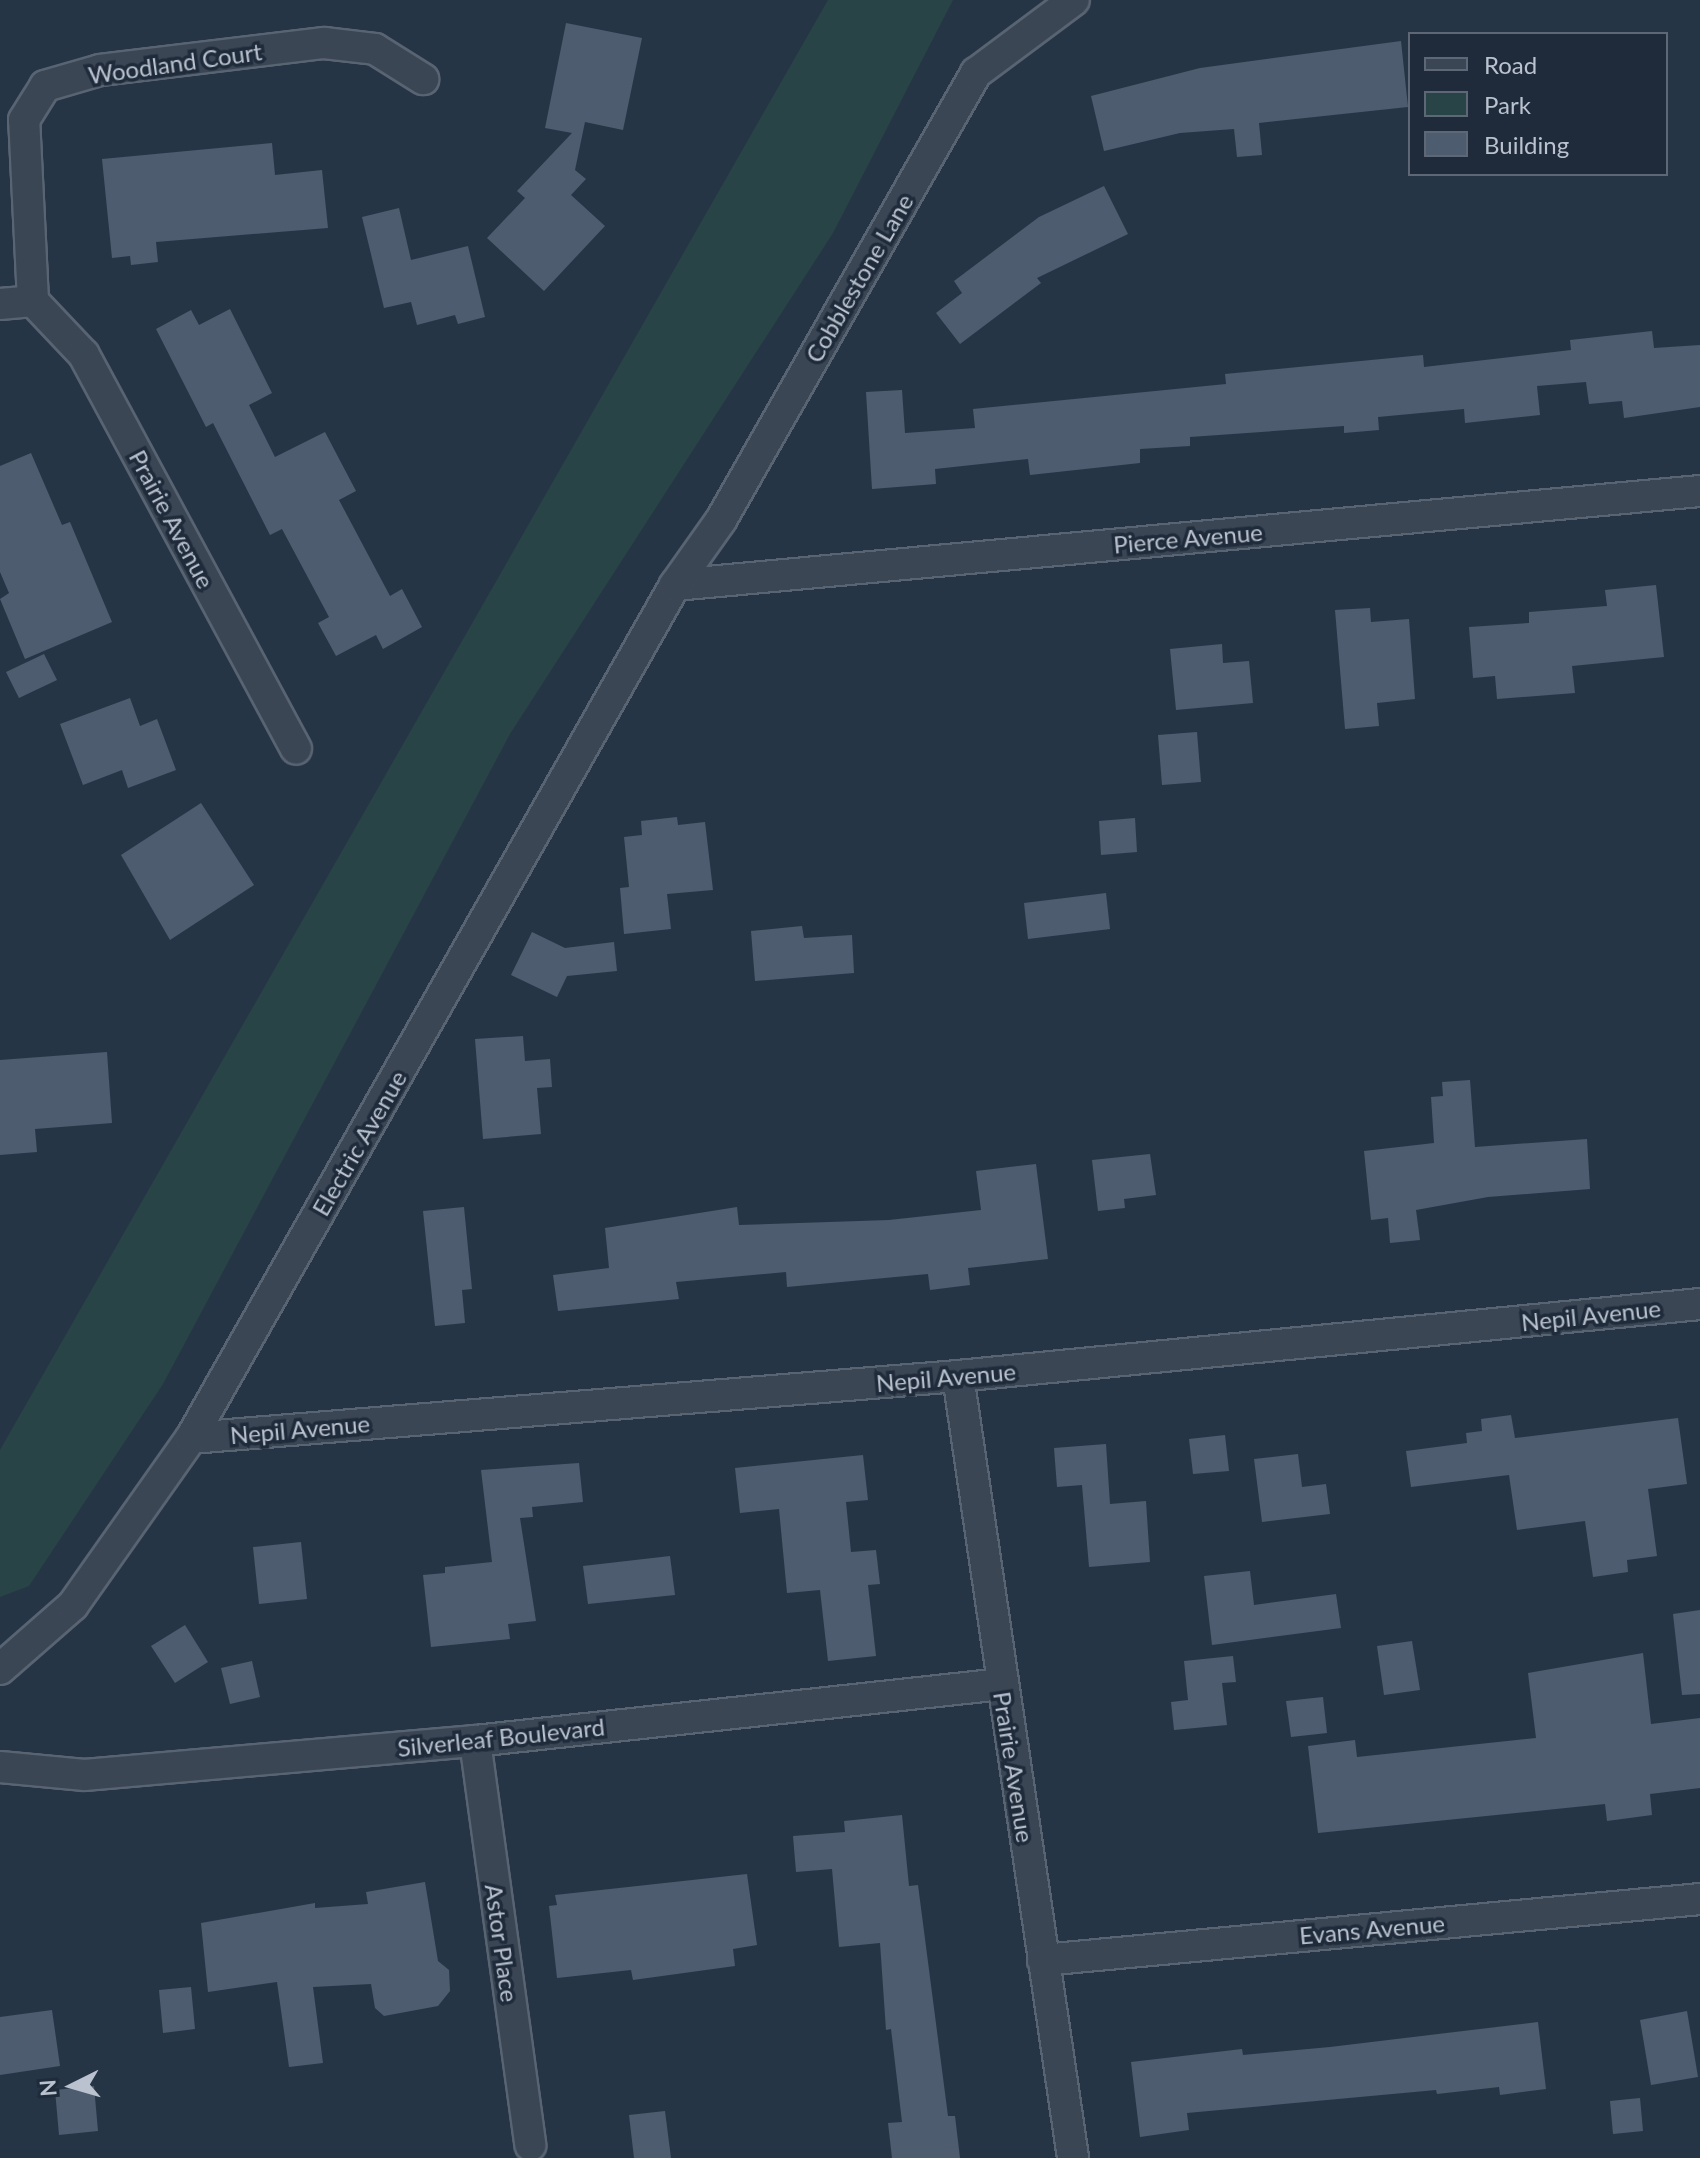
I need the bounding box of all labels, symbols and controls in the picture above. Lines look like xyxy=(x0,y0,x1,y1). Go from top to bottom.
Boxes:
legend xyxy=(1408,32,1668,176)
street label: Woodland Court xyxy=(86,37,264,89)
text: Road xyxy=(1484,50,1537,79)
text: Park xyxy=(1484,90,1531,119)
text: Building xyxy=(1484,130,1569,159)
street label: Cobblestone Lane xyxy=(799,189,919,367)
street label: Prairie Avenue xyxy=(123,445,221,593)
street label: Pierce Avenue xyxy=(1112,517,1264,559)
street label: Electric Avenue xyxy=(306,1065,412,1221)
street label: Nepil Avenue xyxy=(1519,1293,1663,1337)
street label: Nepil Avenue xyxy=(874,1357,1018,1397)
street label: Nepil Avenue xyxy=(228,1409,372,1449)
street label: Prairie Avenue xyxy=(988,1689,1040,1845)
street label: Silverleaf Boulevard xyxy=(396,1712,606,1762)
street label: Astor Place xyxy=(479,1882,525,2004)
street label: Evans Avenue xyxy=(1298,1908,1446,1950)
north arrow xyxy=(32,2046,112,2126)
text: N xyxy=(33,2079,62,2098)

